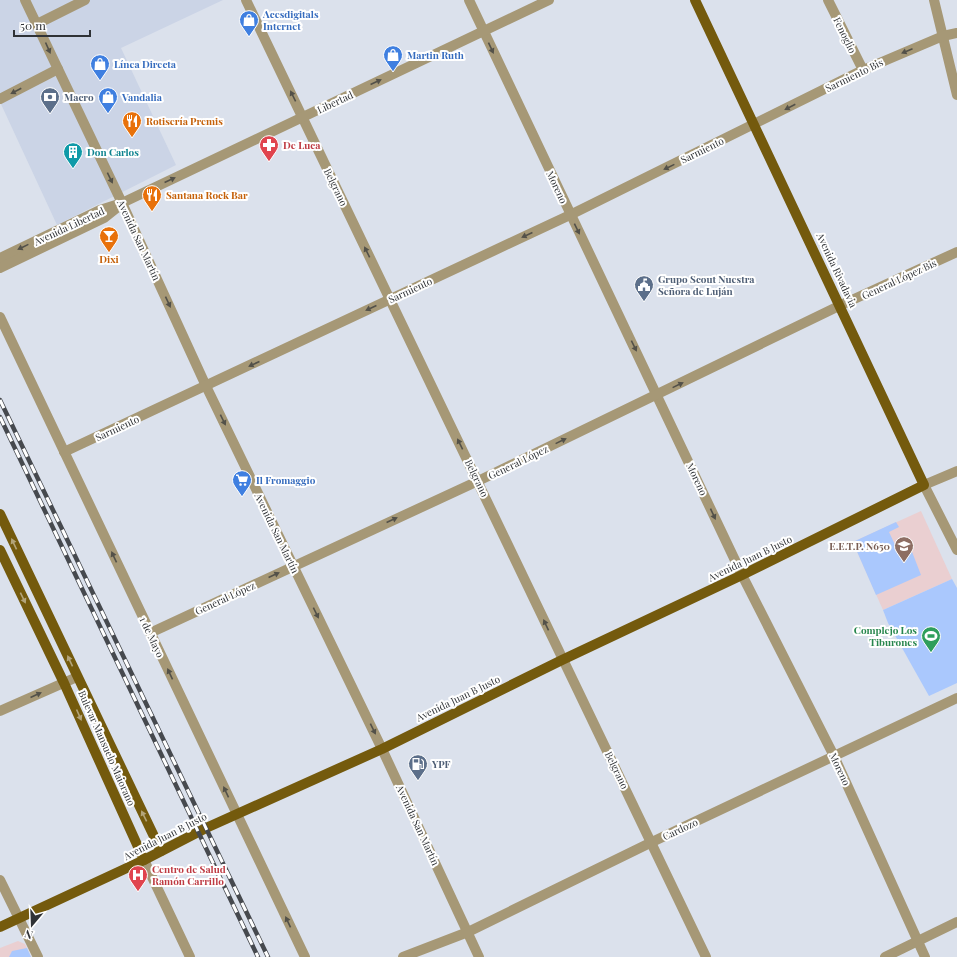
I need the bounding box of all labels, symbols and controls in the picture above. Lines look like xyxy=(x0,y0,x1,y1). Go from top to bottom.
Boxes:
place label: Acesdigitals Internet xyxy=(262,7,319,33)
shop icon: Acesdigitals Internet xyxy=(238,9,260,37)
scale bar xyxy=(14,12,90,38)
street label: Fenoglio xyxy=(830,15,860,56)
text: 50 m xyxy=(20,17,46,33)
one-way arrow xyxy=(45,42,51,54)
one-way arrow xyxy=(488,42,494,54)
shop icon: Martin Ruth xyxy=(382,44,404,72)
place label: Martin Ruth xyxy=(407,48,464,62)
one-way arrow xyxy=(902,48,913,54)
shop icon: Línea Directa xyxy=(89,53,111,81)
street label: Sarmiento Bis xyxy=(823,55,885,95)
place label: Línea Directa xyxy=(114,57,177,71)
one-way arrow xyxy=(370,79,382,85)
bank icon: Macro xyxy=(39,86,61,114)
shop icon: Vandalia xyxy=(97,86,119,114)
street label: Libertad xyxy=(315,87,355,116)
one-way arrow xyxy=(11,88,22,94)
place label: Macro xyxy=(64,90,94,104)
place label: Vandalia xyxy=(121,90,163,104)
one-way arrow xyxy=(290,91,296,102)
one-way arrow xyxy=(784,104,796,110)
restaurant icon: Rotisería Premis xyxy=(121,110,143,138)
place label: Rotisería Premis xyxy=(146,114,223,128)
street label: Sarmiento xyxy=(678,133,727,167)
pharmacy icon: De Luca xyxy=(258,134,280,162)
place label: De Luca xyxy=(283,138,321,152)
building icon: Don Carlos xyxy=(62,141,84,169)
place label: Don Carlos xyxy=(87,145,139,159)
one-way arrow xyxy=(663,164,675,170)
street label: Belgrano xyxy=(321,166,351,209)
street label: Moreno xyxy=(543,168,571,206)
one-way arrow xyxy=(107,172,113,184)
one-way arrow xyxy=(164,177,176,183)
restaurant icon: Santana Rock Bar xyxy=(141,184,163,212)
place label: Santana Rock Bar xyxy=(166,188,248,202)
street label: Avenida San Martín xyxy=(114,196,164,283)
street label: Avenida Libertad xyxy=(30,203,107,249)
one-way arrow xyxy=(574,223,580,234)
bar icon: Dixi xyxy=(98,225,120,253)
street label: Avenida Rivadavia xyxy=(813,229,860,310)
one-way arrow xyxy=(521,232,533,238)
one-way arrow xyxy=(17,244,28,250)
one-way arrow xyxy=(364,246,370,257)
place label: Dixi xyxy=(99,252,119,266)
street label: General López Bis xyxy=(859,256,939,302)
place label: Grupo Scout Nuestra Señora de Luján xyxy=(658,272,755,298)
street label: Sarmiento xyxy=(386,274,435,306)
public building icon: Grupo Scout Nuestra Señora de Luján xyxy=(633,274,655,302)
one-way arrow xyxy=(165,297,171,308)
one-way arrow xyxy=(366,305,377,311)
one-way arrow xyxy=(631,340,637,351)
one-way arrow xyxy=(248,361,259,367)
one-way arrow xyxy=(672,381,683,388)
street label: Sarmiento xyxy=(93,412,142,444)
one-way arrow xyxy=(220,414,226,426)
one-way arrow xyxy=(457,438,464,450)
one-way arrow xyxy=(555,438,566,444)
street label: General López xyxy=(486,441,550,483)
street label: Belgrano xyxy=(462,457,492,500)
street label: Moreno xyxy=(683,460,711,498)
supermarket icon: Il Fromaggio xyxy=(231,469,253,497)
place label: Il Fromaggio xyxy=(256,473,316,487)
street label: Avenida San Martín xyxy=(251,490,303,575)
one-way arrow xyxy=(710,508,716,519)
one-way arrow xyxy=(387,517,398,523)
street label: Avenida Juan B Justo xyxy=(705,531,795,585)
school or university icon: E.E.T.P. N650 xyxy=(893,535,915,563)
one-way arrow xyxy=(11,538,17,549)
place label: E.E.T.P. N650 xyxy=(829,539,890,553)
one-way arrow xyxy=(111,551,117,563)
one-way arrow xyxy=(269,572,280,578)
street label: General López xyxy=(193,578,258,618)
one-way arrow xyxy=(20,592,26,604)
one-way arrow xyxy=(312,607,319,619)
street label: 1 de Mayo xyxy=(136,614,168,660)
one-way arrow xyxy=(543,619,549,631)
place label: Complejo Los Tiburones xyxy=(854,623,917,649)
sports icon: Complejo Los Tiburones xyxy=(920,625,942,653)
one-way arrow xyxy=(67,655,73,667)
one-way arrow xyxy=(167,669,173,680)
street label: Avenida Juan B Justo xyxy=(413,671,503,725)
street label: Bulevar Mansuelo Maiorano xyxy=(75,688,139,808)
one-way arrow xyxy=(30,692,42,698)
one-way arrow xyxy=(76,710,82,721)
one-way arrow xyxy=(370,724,376,735)
street label: Belgrano xyxy=(602,749,632,792)
street label: Moreno xyxy=(826,750,854,788)
fuel station icon: YPF xyxy=(407,753,429,781)
place label: YPF xyxy=(431,757,451,771)
street label: Avenida San Martín xyxy=(393,781,443,868)
one-way arrow xyxy=(223,786,229,797)
street label: Avenida Juan B Justo xyxy=(120,809,210,864)
one-way arrow xyxy=(141,811,147,822)
street label: Cardozo xyxy=(660,814,700,843)
place label: Centro de Salud Ramón Carrillo xyxy=(152,862,226,888)
hospital icon: Centro de Salud Ramón Carrillo xyxy=(127,864,149,892)
north arrow xyxy=(12,905,52,945)
one-way arrow xyxy=(285,916,291,927)
text: N xyxy=(22,927,35,943)

